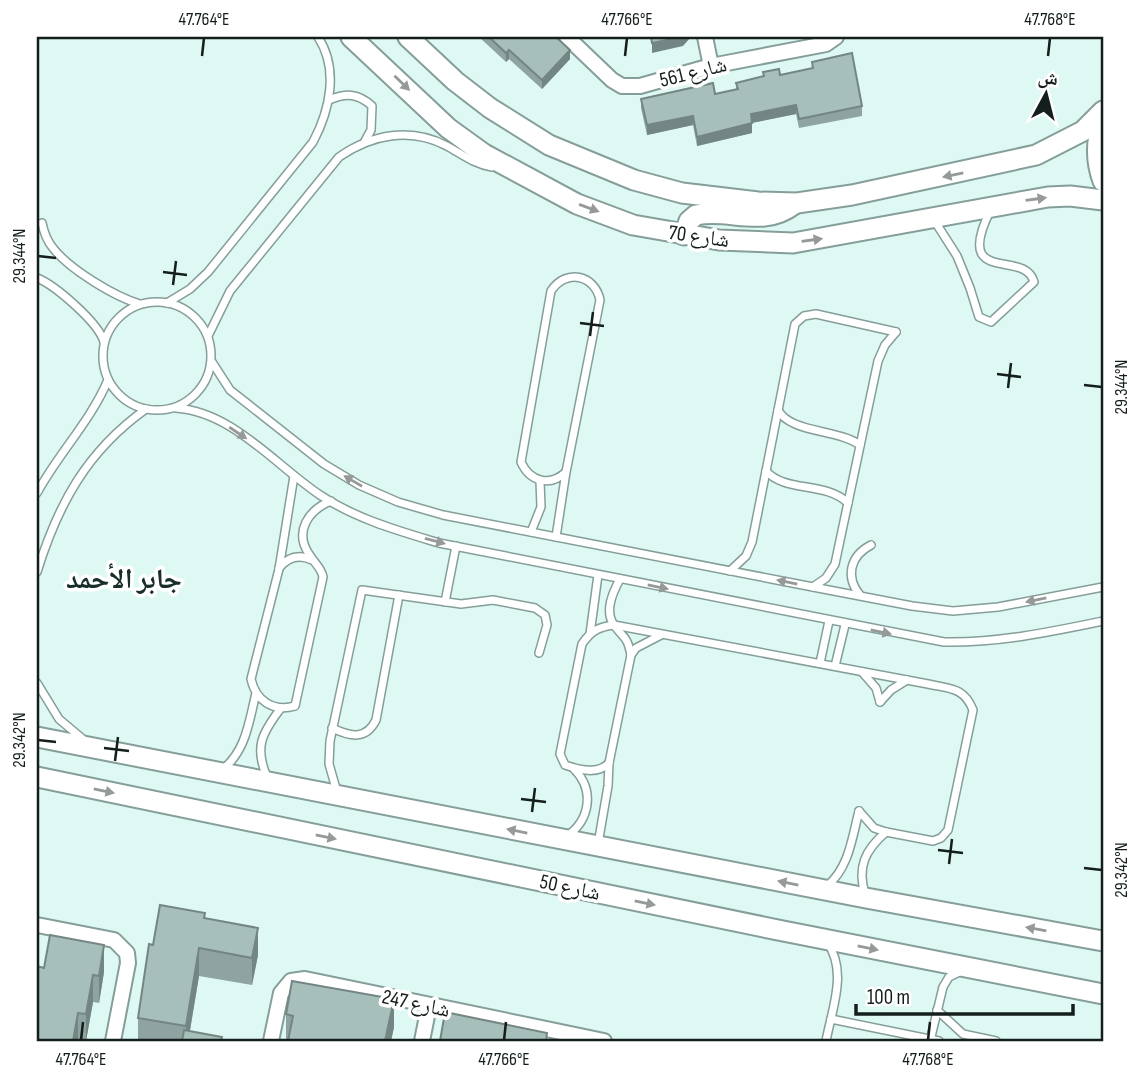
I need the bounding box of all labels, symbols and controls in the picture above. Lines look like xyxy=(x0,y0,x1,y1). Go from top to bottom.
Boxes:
text: 47.764°E xyxy=(179,9,229,30)
text: 47.766°E xyxy=(601,9,653,30)
text: 47.768°E xyxy=(1024,9,1076,30)
street label: شارع 561 xyxy=(657,52,729,93)
north arrow xyxy=(1010,60,1080,130)
text: ش xyxy=(1036,66,1059,91)
one-way arrow xyxy=(393,74,410,90)
one-way arrow xyxy=(942,169,964,180)
one-way arrow xyxy=(1025,193,1047,204)
one-way arrow xyxy=(578,203,599,214)
street label: شارع 70 xyxy=(667,220,731,253)
text: 29.344°N xyxy=(9,229,30,283)
one-way arrow xyxy=(801,234,823,245)
text: 29.344°N xyxy=(1111,360,1132,414)
one-way arrow xyxy=(228,426,247,439)
one-way arrow xyxy=(343,475,362,487)
one-way arrow xyxy=(424,536,446,547)
district label: جابر الأحمد xyxy=(66,563,182,596)
one-way arrow xyxy=(776,577,798,588)
one-way arrow xyxy=(647,581,669,592)
one-way arrow xyxy=(1025,595,1047,606)
one-way arrow xyxy=(870,626,892,637)
text: 29.342°N xyxy=(9,712,30,768)
one-way arrow xyxy=(93,786,115,797)
one-way arrow xyxy=(506,825,528,836)
one-way arrow xyxy=(315,832,337,843)
text: 29.342°N xyxy=(1111,842,1132,898)
street label: شارع 50 xyxy=(537,869,602,906)
one-way arrow xyxy=(777,877,799,888)
one-way arrow xyxy=(634,897,656,908)
one-way arrow xyxy=(1025,923,1047,934)
one-way arrow xyxy=(857,942,879,953)
scale bar xyxy=(856,973,1074,1017)
street label: شارع 247 xyxy=(380,984,452,1023)
text: 100 m xyxy=(867,985,910,1010)
text: 47.764°E xyxy=(56,1049,106,1070)
text: 47.766°E xyxy=(478,1049,530,1070)
text: 47.768°E xyxy=(902,1049,954,1070)

